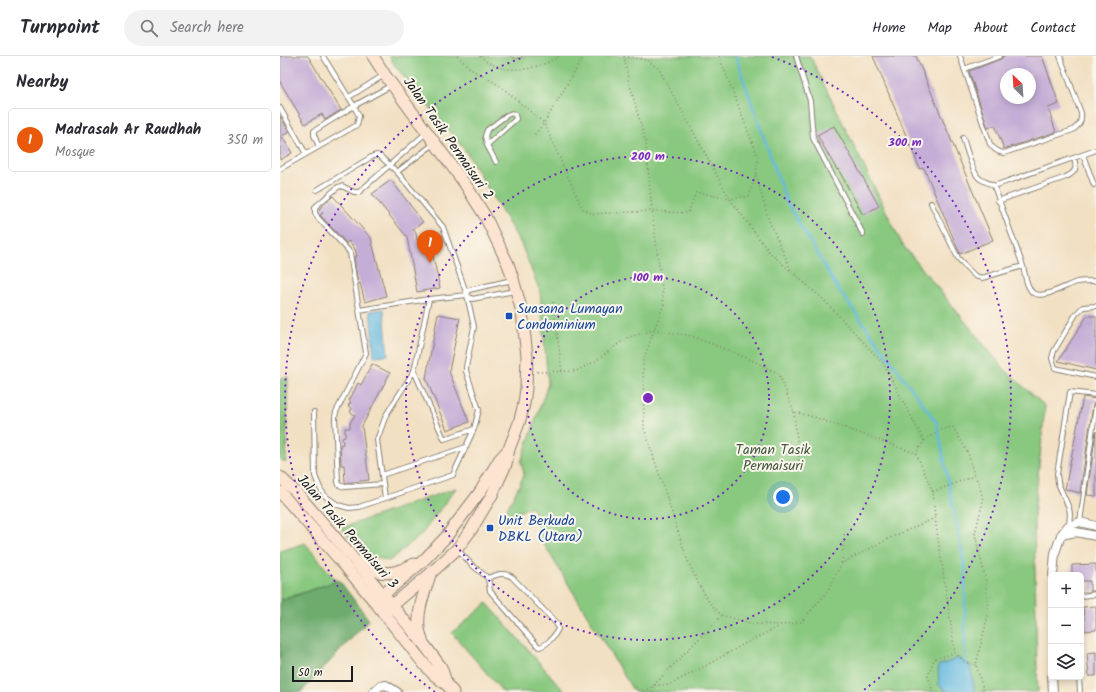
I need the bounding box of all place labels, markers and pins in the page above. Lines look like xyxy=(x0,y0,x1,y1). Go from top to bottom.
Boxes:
pin: 1 xyxy=(417,230,443,263)
place label: Suasana Lumayan Condominium xyxy=(517,298,623,336)
marker: Suasana Lumayan Condominium xyxy=(504,311,514,321)
centre of rings xyxy=(641,391,655,405)
place label: Unit Berkuda DBKL (Utara) xyxy=(498,510,583,548)
marker: Unit Berkuda DBKL (Utara) xyxy=(485,523,495,533)

